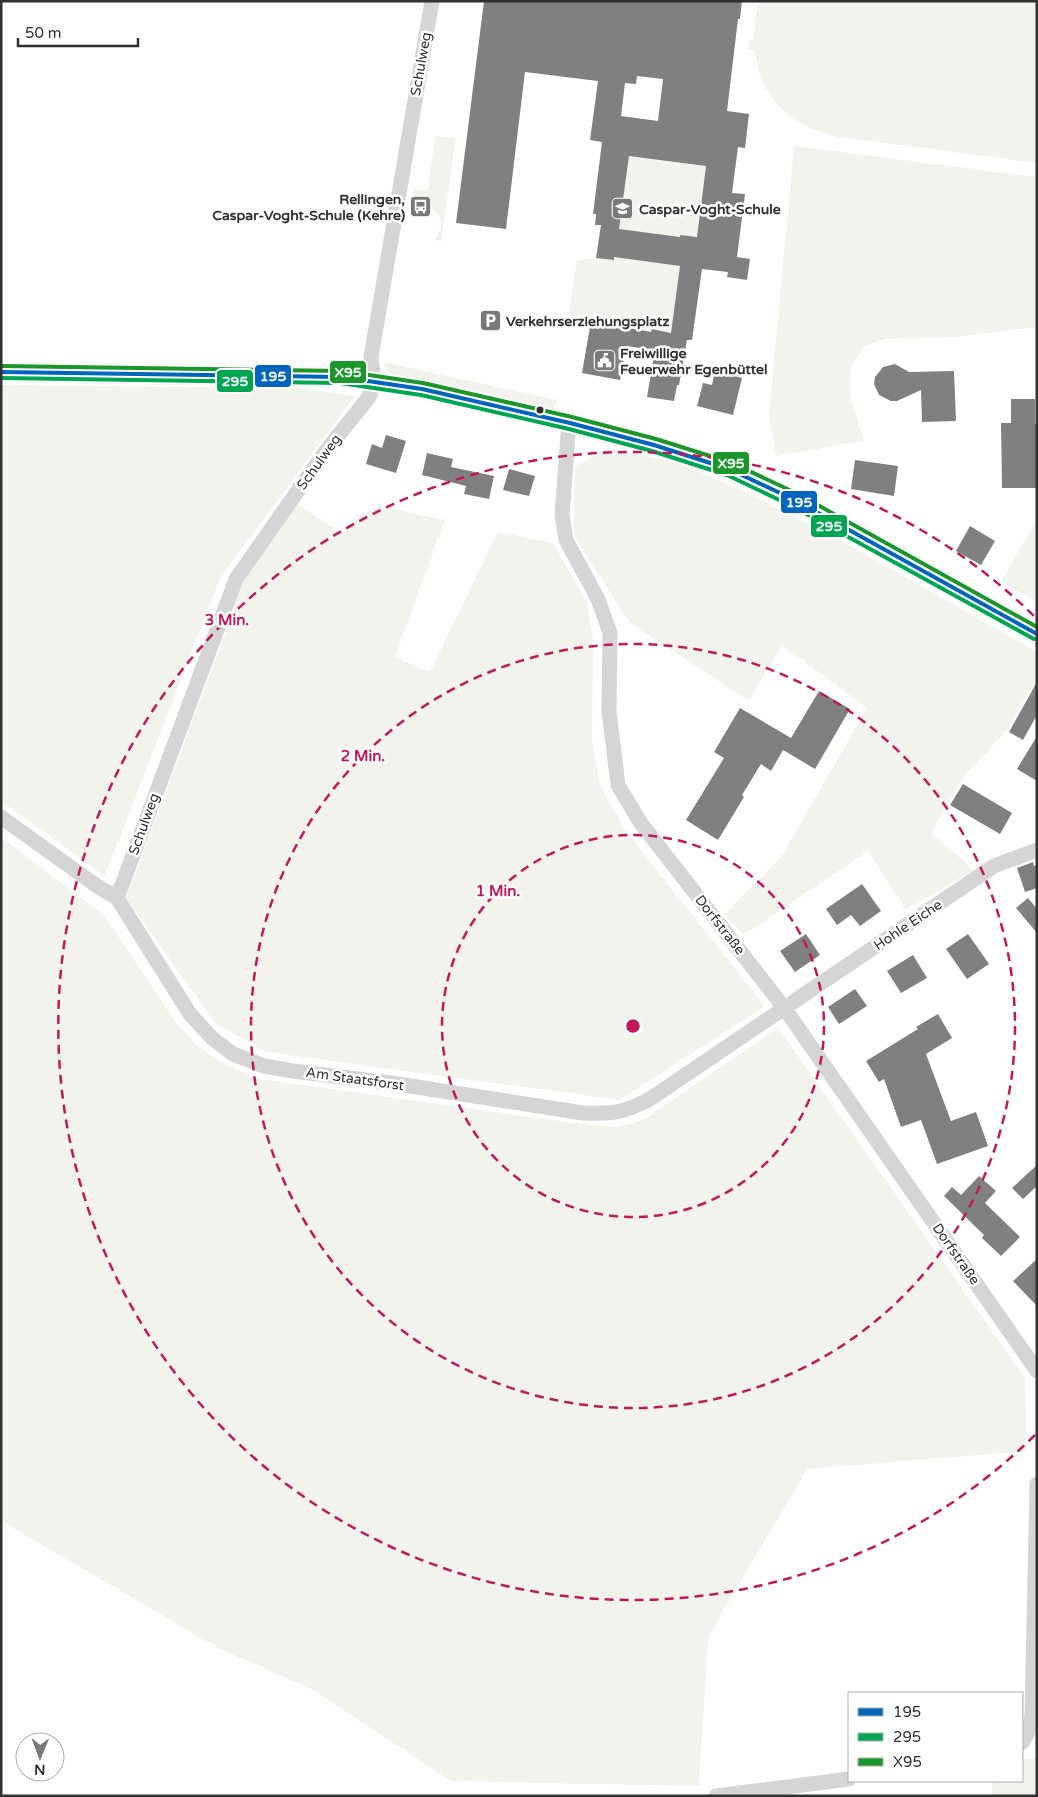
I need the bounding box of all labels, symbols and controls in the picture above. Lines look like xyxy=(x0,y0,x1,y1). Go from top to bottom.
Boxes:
scale bar xyxy=(18,15,138,47)
text: 50 m xyxy=(25,24,62,42)
street label: Schulweg xyxy=(407,31,435,97)
place label: Rellingen, Caspar-Voght-Schule (Kehre) xyxy=(212,191,405,224)
bus stop icon: Rellingen, Caspar-Voght-Schule (Kehre) xyxy=(409,195,433,219)
school or university icon: Caspar-Voght-Schule xyxy=(611,197,635,221)
place label: Caspar-Voght-Schule xyxy=(639,201,781,218)
parking icon: Verkehrserziehungsplatz xyxy=(478,309,502,333)
place label: Verkehrserziehungsplatz xyxy=(506,313,669,330)
place label: Freiwillige Feuerwehr Egenbüttel xyxy=(620,345,768,378)
public building icon: Freiwillige Feuerwehr Egenbüttel xyxy=(592,349,616,373)
line badge: X95 xyxy=(329,360,367,384)
line badge: 195 xyxy=(254,364,292,388)
text: X95 xyxy=(335,364,362,381)
text: 195 xyxy=(260,368,286,385)
line badge: 295 xyxy=(216,369,254,393)
text: 295 xyxy=(222,373,248,390)
unlabelled marker xyxy=(535,405,545,415)
street label: Schulweg xyxy=(293,431,345,493)
line badge: X95 xyxy=(712,451,750,475)
text: X95 xyxy=(718,455,745,472)
line badge: 195 xyxy=(780,490,818,514)
text: 195 xyxy=(786,494,812,511)
line badge: 295 xyxy=(810,514,848,538)
text: 295 xyxy=(816,518,842,535)
text: 3 Min. xyxy=(205,611,249,629)
text: 2 Min. xyxy=(341,747,385,765)
street label: Schulweg xyxy=(125,791,163,857)
text: 1 Min. xyxy=(476,882,520,900)
street label: Dorfstraße xyxy=(691,892,749,958)
street label: Hohle Eiche xyxy=(871,896,945,954)
centre of rings xyxy=(624,1017,642,1035)
street label: Am Staatsforst xyxy=(305,1064,406,1094)
street label: Dorfstraße xyxy=(929,1220,983,1288)
legend xyxy=(848,1692,1023,1782)
text: 195 xyxy=(893,1703,921,1721)
text: 295 xyxy=(893,1728,921,1746)
north arrow xyxy=(15,1732,65,1782)
text: X95 xyxy=(893,1753,922,1771)
text: N xyxy=(34,1761,46,1778)

